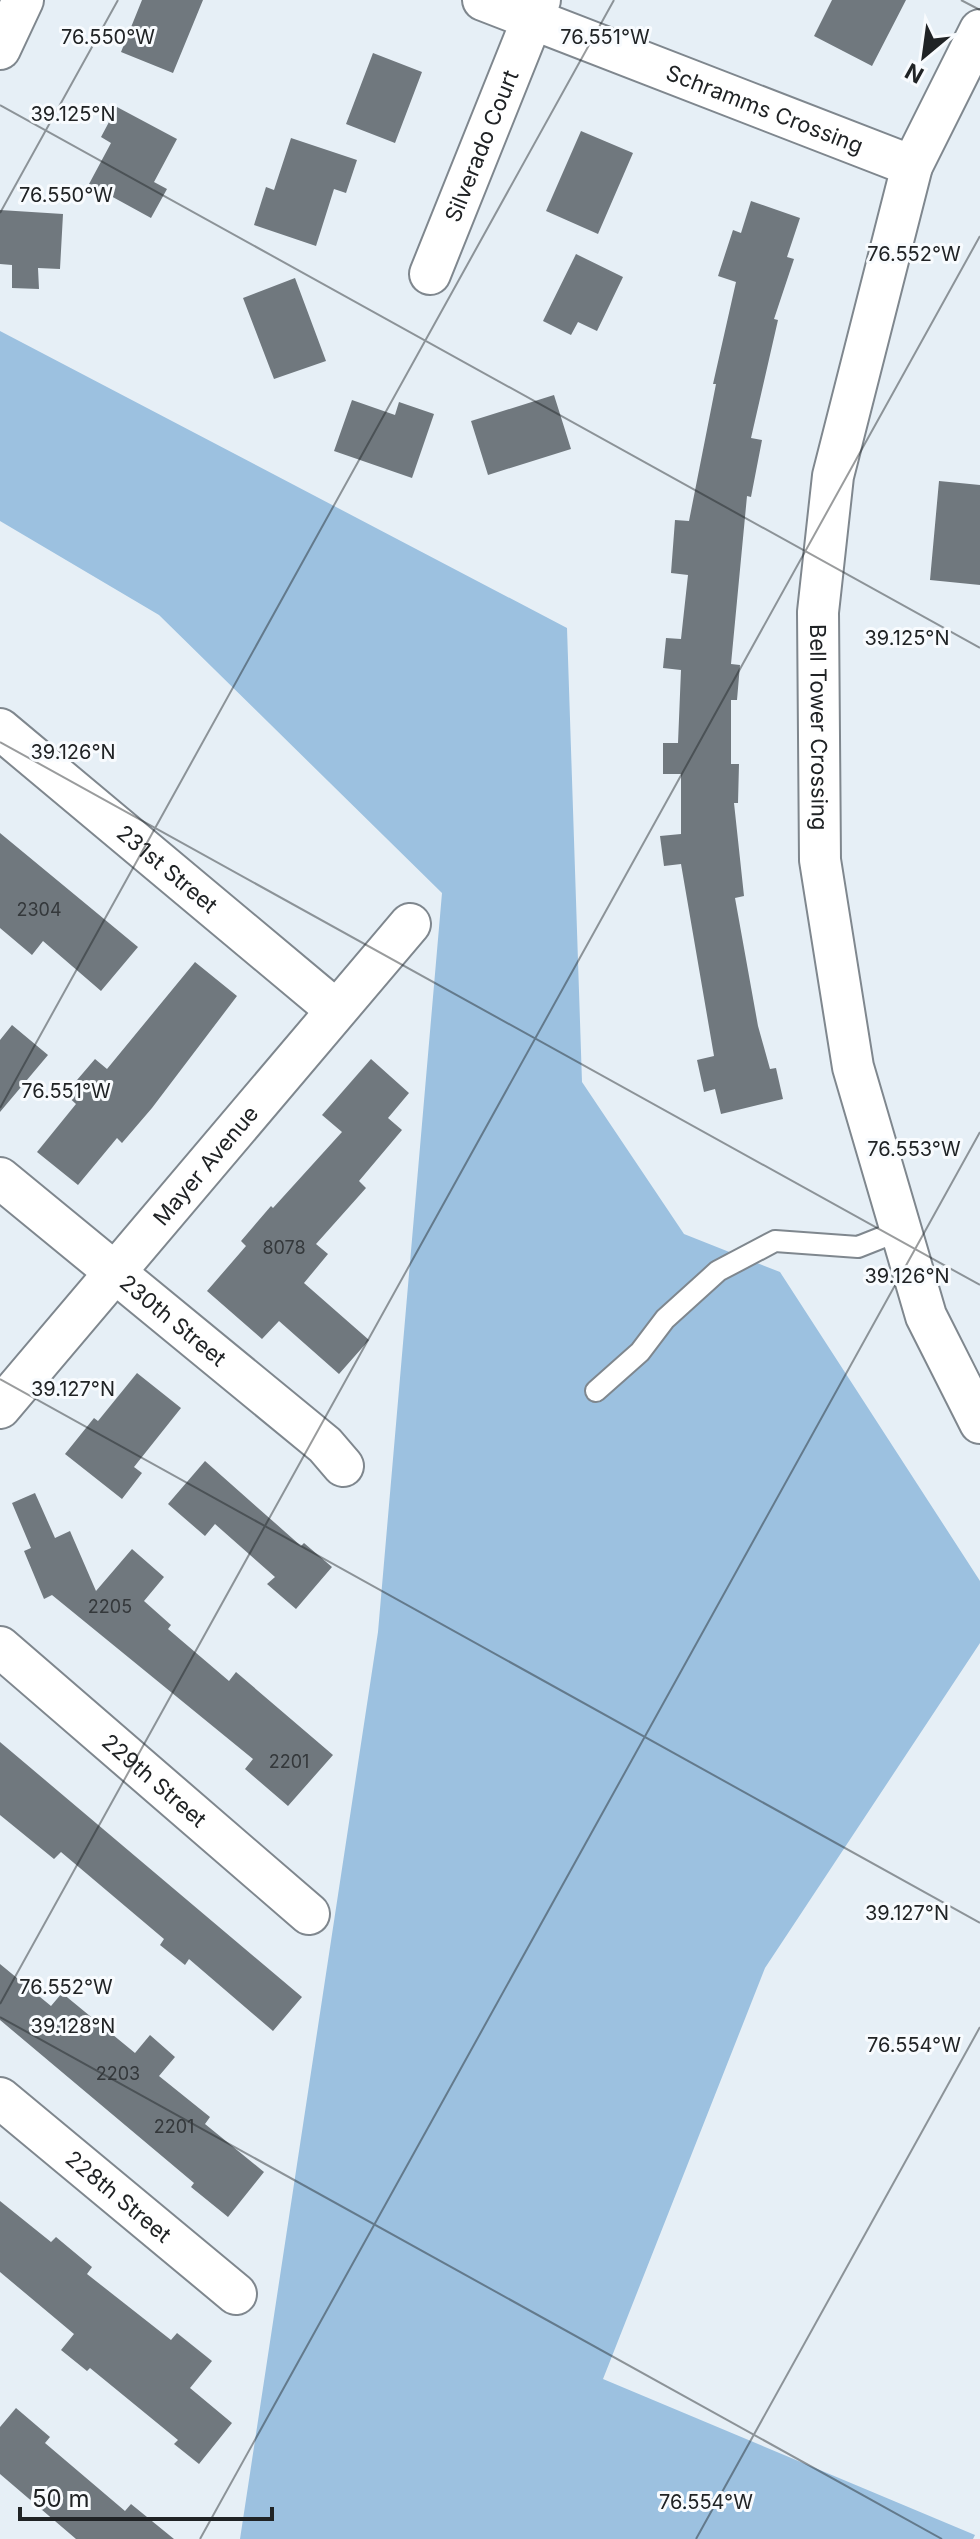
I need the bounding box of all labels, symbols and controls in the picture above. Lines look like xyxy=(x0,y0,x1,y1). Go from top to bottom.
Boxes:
north arrow xyxy=(884,16,964,96)
text: 76.550°W xyxy=(61,25,155,49)
text: 76.551°W xyxy=(560,25,650,49)
text: N xyxy=(901,58,928,89)
street label: Schramms Crossing xyxy=(662,59,867,159)
street label: Silverado Court xyxy=(439,66,524,226)
text: 39.125°N xyxy=(31,102,115,126)
text: 76.550°W xyxy=(19,183,113,207)
text: 76.552°W xyxy=(867,242,961,266)
street label: Bell Tower Crossing xyxy=(805,624,833,831)
text: 39.125°N xyxy=(865,626,949,650)
text: 39.126°N xyxy=(30,740,116,764)
street label: 231st Street xyxy=(112,819,223,918)
house number: 2304 xyxy=(16,899,62,920)
text: 76.551°W xyxy=(21,1079,111,1103)
street label: Mayer Avenue xyxy=(148,1100,263,1230)
text: 76.553°W xyxy=(867,1137,961,1161)
house number: 8078 xyxy=(262,1237,306,1258)
text: 39.126°N xyxy=(864,1264,950,1288)
street label: 230th Street xyxy=(115,1269,231,1371)
text: 39.127°N xyxy=(31,1377,115,1401)
house number: 2205 xyxy=(88,1596,132,1617)
street label: 229th Street xyxy=(97,1728,212,1832)
house number: 2201 xyxy=(269,1751,309,1772)
text: 39.127°N xyxy=(865,1901,949,1925)
text: 76.552°W xyxy=(19,1975,113,1999)
text: 39.128°N xyxy=(31,2014,115,2038)
text: 76.554°W xyxy=(867,2033,961,2057)
house number: 2203 xyxy=(96,2063,140,2084)
house number: 2201 xyxy=(154,2116,194,2137)
street label: 228th Street xyxy=(61,2145,176,2248)
scale bar xyxy=(20,2471,272,2521)
text: 50 m xyxy=(32,2484,90,2513)
text: 76.554°W xyxy=(659,2490,753,2514)

